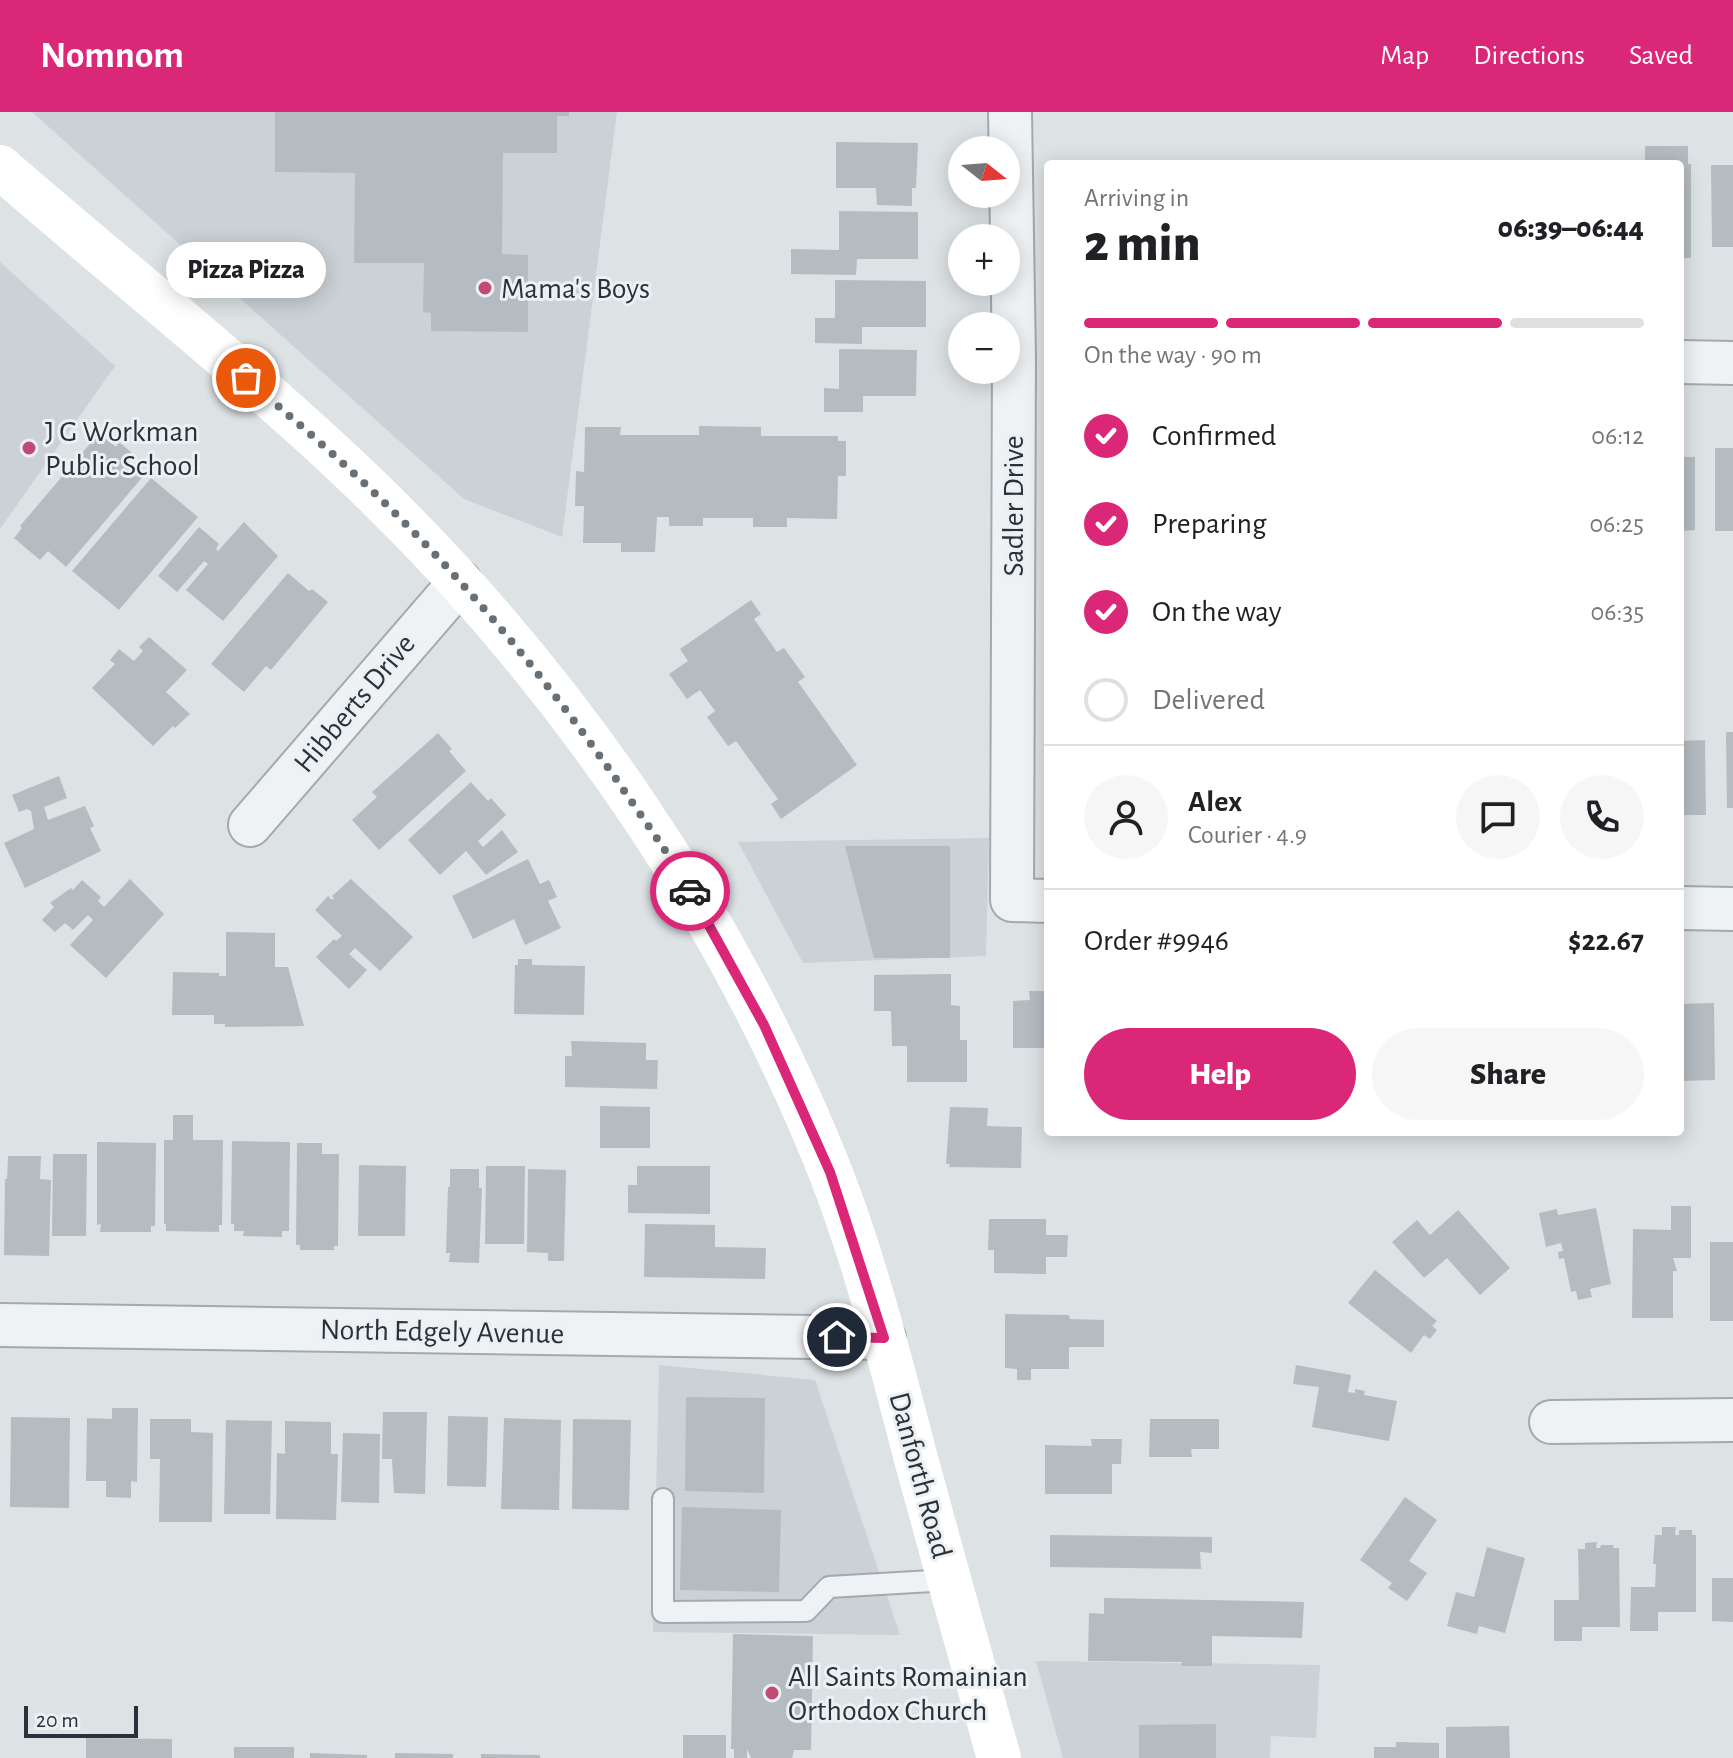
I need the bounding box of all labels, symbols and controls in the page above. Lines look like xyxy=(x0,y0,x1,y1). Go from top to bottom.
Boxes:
text: Nomnom xyxy=(40,37,184,75)
text: Map xyxy=(1380,42,1429,70)
text: Directions xyxy=(1473,42,1585,70)
text: Saved xyxy=(1629,42,1693,70)
north arrow xyxy=(948,136,1020,208)
map controls xyxy=(948,136,1020,384)
text: Arriving in xyxy=(1084,185,1189,211)
text: 06:39–06:44 xyxy=(1498,213,1644,243)
text: 2 min xyxy=(1084,218,1200,270)
button: + xyxy=(948,224,1020,296)
callout: Pizza Pizza xyxy=(166,242,326,298)
text: Pizza Pizza xyxy=(187,257,305,283)
place label: Mama's Boys xyxy=(501,274,650,304)
marker: Mama's Boys xyxy=(476,279,494,297)
button: − xyxy=(948,312,1020,384)
text: On the way · 90 m xyxy=(1084,342,1262,368)
pin xyxy=(212,344,280,412)
icon: bag xyxy=(224,356,268,400)
icon: check xyxy=(1084,414,1128,458)
place label: J G Workman Public School xyxy=(45,417,200,481)
text: Confirmed xyxy=(1152,421,1276,451)
text: 06:12 xyxy=(1591,423,1644,449)
street label: Sadler Drive xyxy=(999,435,1029,577)
marker: J G Workman Public School xyxy=(20,439,38,457)
icon: check xyxy=(1084,502,1128,546)
text: Preparing xyxy=(1152,509,1267,539)
text: 06:25 xyxy=(1589,511,1644,537)
icon: check xyxy=(1084,590,1128,634)
text: On the way xyxy=(1152,597,1281,627)
text: 06:35 xyxy=(1591,599,1644,625)
street label: Hibberts Drive xyxy=(289,629,421,778)
text: Delivered xyxy=(1152,685,1265,715)
button: person xyxy=(1084,775,1168,859)
button: chat xyxy=(1456,775,1540,859)
button: phone xyxy=(1560,775,1644,859)
text: Alex xyxy=(1188,787,1242,817)
text: Courier · 4.9 xyxy=(1188,822,1307,848)
courier xyxy=(650,851,730,931)
icon: car xyxy=(668,869,712,913)
text: Order #9946 xyxy=(1084,926,1229,956)
text: $22.67 xyxy=(1568,926,1644,956)
button: Help xyxy=(1084,1028,1356,1120)
button: Share xyxy=(1372,1028,1644,1120)
pin xyxy=(803,1303,871,1371)
street label: North Edgely Avenue xyxy=(320,1315,564,1349)
icon: home xyxy=(815,1315,859,1359)
street label: Danforth Road xyxy=(883,1389,957,1562)
place label: All Saints Romainian Orthodox Church xyxy=(788,1662,1028,1726)
marker: All Saints Romainian Orthodox Church xyxy=(763,1684,781,1702)
scale bar xyxy=(24,1702,138,1738)
text: 20 m xyxy=(36,1709,79,1731)

